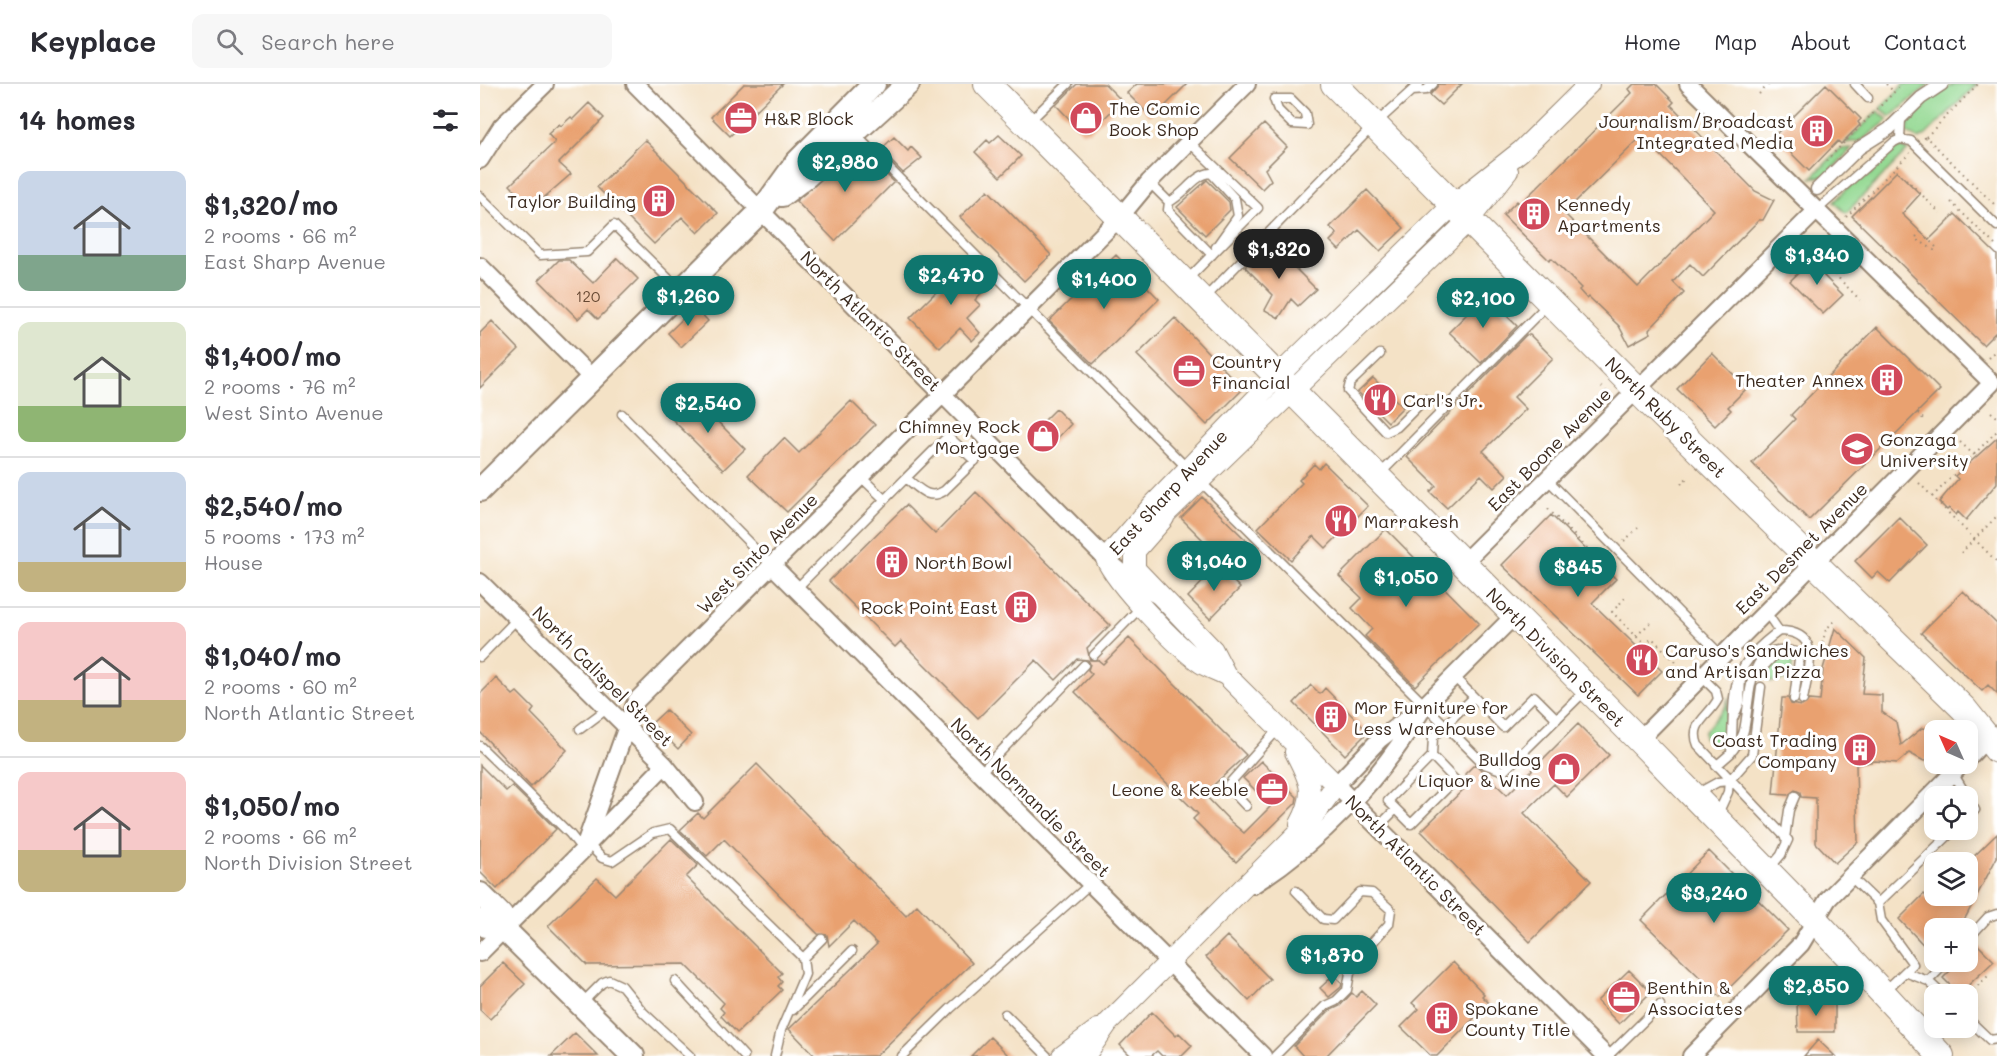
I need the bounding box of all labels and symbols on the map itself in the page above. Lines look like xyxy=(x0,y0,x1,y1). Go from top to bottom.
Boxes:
place label: The Comic Book Shop xyxy=(1109,96,1200,141)
office icon: H&R Block xyxy=(723,100,759,136)
shop icon: The Comic Book Shop xyxy=(1068,100,1104,136)
place label: H&R Block xyxy=(764,106,854,130)
place label: Journalism/Broadcast Integrated Media xyxy=(1599,109,1794,154)
building icon: Journalism/Broadcast Integrated Media xyxy=(1799,113,1835,149)
pin: $2,980 xyxy=(796,142,894,193)
building icon: Taylor Building xyxy=(641,183,677,219)
place label: Taylor Building xyxy=(507,189,636,213)
place label: Kennedy Apartments xyxy=(1557,192,1661,237)
building icon: Kennedy Apartments xyxy=(1516,196,1552,232)
pin: $1,320 xyxy=(1230,229,1328,280)
pin: $1,340 xyxy=(1768,235,1866,286)
street label: North Atlantic Street xyxy=(795,245,947,397)
pin: $2,470 xyxy=(902,255,1000,306)
pin: $1,400 xyxy=(1055,259,1153,310)
pin: $1,260 xyxy=(639,276,737,327)
pin: $2,100 xyxy=(1434,278,1532,329)
house number: 120 xyxy=(576,286,600,306)
place label: Country Financial xyxy=(1212,349,1291,394)
street label: North Ruby Street xyxy=(1600,351,1732,483)
office icon: Country Financial xyxy=(1171,353,1207,389)
building icon: Theater Annex xyxy=(1869,362,1905,398)
place label: Theater Annex xyxy=(1735,368,1864,392)
restaurant icon: Carl's Jr. xyxy=(1362,382,1398,418)
street label: East Boone Avenue xyxy=(1482,382,1616,516)
pin: $2,540 xyxy=(659,383,757,434)
place label: Carl's Jr. xyxy=(1403,388,1483,412)
place label: Chimney Rock Mortgage xyxy=(899,414,1020,459)
shop icon: Chimney Rock Mortgage xyxy=(1025,418,1061,454)
street label: East Sharp Avenue xyxy=(1103,424,1233,560)
place label: Gonzaga University xyxy=(1880,427,1969,472)
school or university icon: Gonzaga University xyxy=(1839,431,1875,467)
street label: East Desmet Avenue xyxy=(1730,477,1872,619)
street label: West Sinto Avenue xyxy=(691,487,823,619)
restaurant icon: Marrakesh xyxy=(1323,503,1359,539)
place label: Marrakesh xyxy=(1364,509,1458,533)
pin: $1,040 xyxy=(1165,541,1263,592)
building icon: North Bowl xyxy=(874,544,910,580)
pin: $845 xyxy=(1542,547,1614,598)
place label: North Bowl xyxy=(915,550,1012,574)
pin: $1,050 xyxy=(1357,557,1455,608)
street label: North Division Street xyxy=(1481,582,1631,732)
building icon: Rock Point East xyxy=(1003,589,1039,625)
place label: Rock Point East xyxy=(861,595,998,619)
street label: North Calispel Street xyxy=(528,601,678,751)
place label: Caruso's Sandwiches and Artisan Pizza xyxy=(1665,638,1849,683)
restaurant icon: Caruso's Sandwiches and Artisan Pizza xyxy=(1624,642,1660,678)
place label: Mor Furniture for Less Warehouse xyxy=(1354,695,1509,740)
building icon: Mor Furniture for Less Warehouse xyxy=(1313,699,1349,735)
street label: North Normandie Street xyxy=(946,712,1116,882)
north arrow xyxy=(1924,720,1978,774)
place label: Coast Trading Company xyxy=(1712,728,1837,773)
building icon: Coast Trading Company xyxy=(1842,732,1878,768)
place label: Bulldog Liquor & Wine xyxy=(1418,747,1541,792)
shop icon: Bulldog Liquor & Wine xyxy=(1546,751,1582,787)
office icon: Leone & Keeble xyxy=(1254,771,1290,807)
place label: Leone & Keeble xyxy=(1112,777,1249,801)
street label: North Atlantic Street xyxy=(1340,789,1492,941)
pin: $3,240 xyxy=(1665,873,1763,924)
pin: $1,870 xyxy=(1283,935,1381,986)
pin: $2,850 xyxy=(1767,966,1865,1017)
place label: Benthin & Associates xyxy=(1647,975,1743,1020)
office icon: Benthin & Associates xyxy=(1606,979,1642,1015)
place label: Spokane County Title xyxy=(1465,996,1571,1041)
building icon: Spokane County Title xyxy=(1424,1000,1460,1036)

